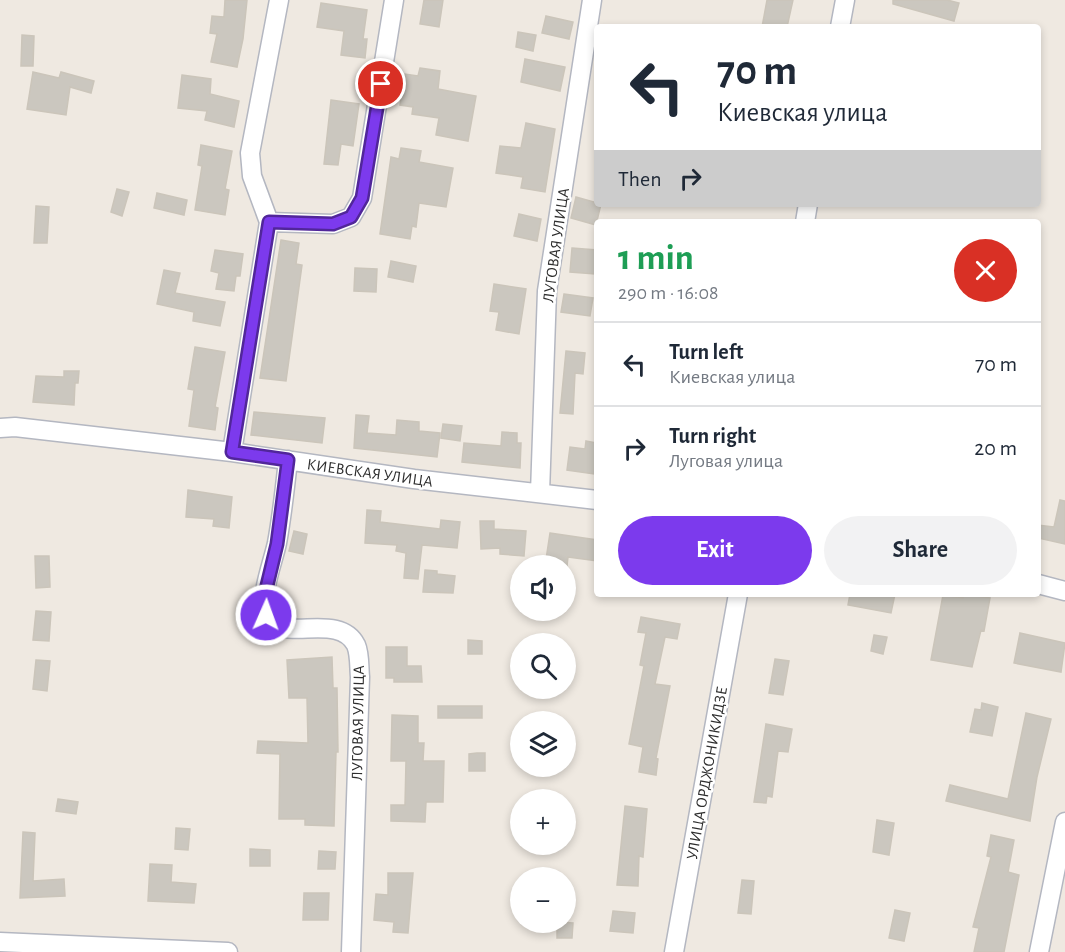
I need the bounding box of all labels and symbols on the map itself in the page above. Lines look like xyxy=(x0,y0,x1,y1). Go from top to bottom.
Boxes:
pin xyxy=(355,58,406,109)
street label: ЛУГОВАЯ УЛИЦА xyxy=(540,186,572,303)
street label: КИЕВСКАЯ УЛИЦА xyxy=(306,456,435,490)
position arrow xyxy=(234,583,298,647)
street label: ЛУГОВАЯ УЛИЦА xyxy=(349,665,367,781)
street label: УЛИЦА ОРДЖОНИКИДЗЕ xyxy=(684,685,730,861)

